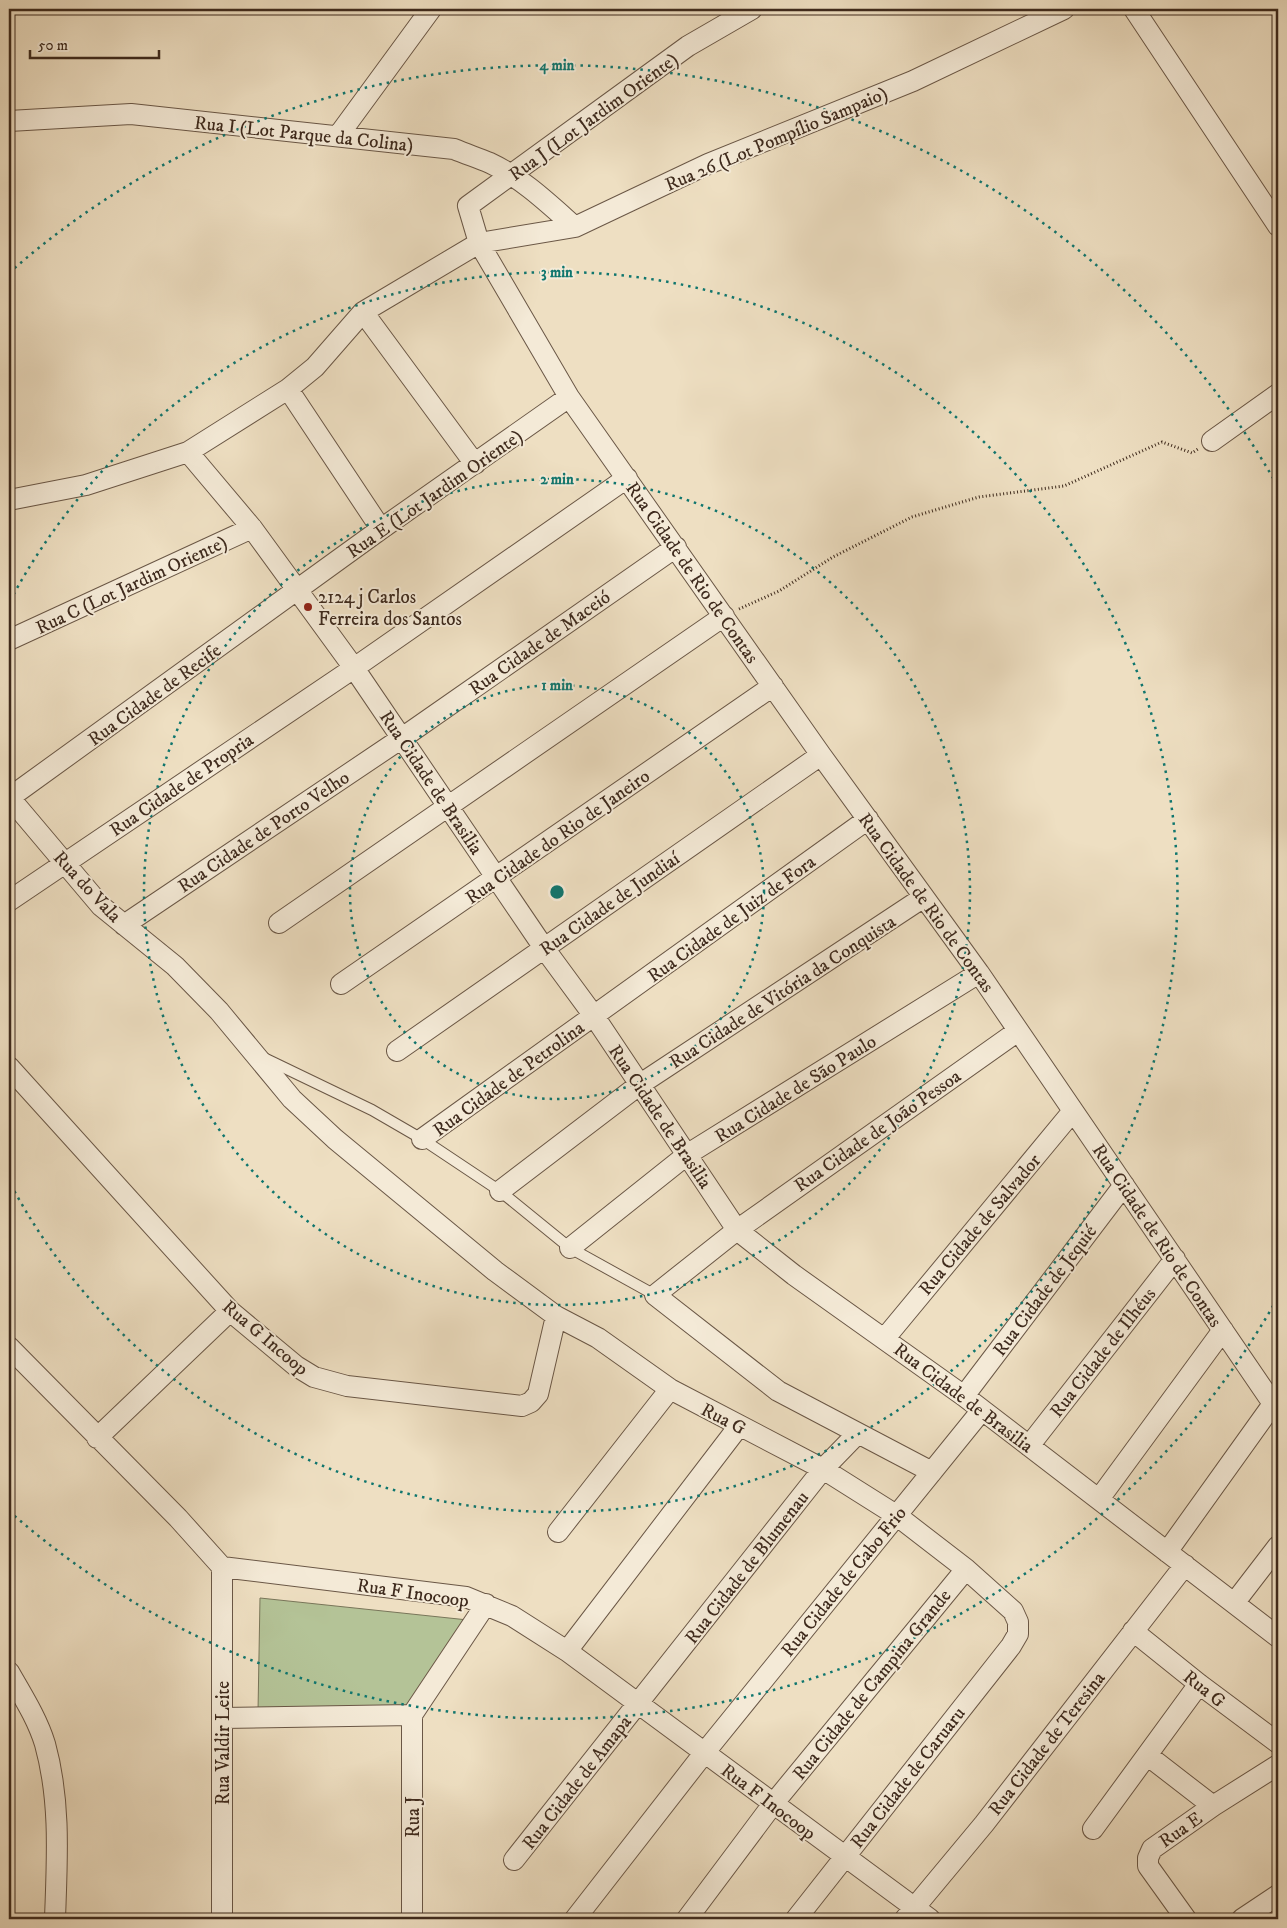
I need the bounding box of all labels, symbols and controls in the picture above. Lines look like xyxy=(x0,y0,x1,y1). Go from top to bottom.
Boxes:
scale bar xyxy=(30,28,159,60)
text: 50 m xyxy=(38,36,68,55)
street label: Rua J (Lot Jardim Oriente) xyxy=(505,48,683,186)
text: 4 min xyxy=(539,56,575,75)
street label: Rua 26 (Lot Pompílio Sampaio) xyxy=(662,82,891,197)
street label: Rua I (Lot Parque da Colina) xyxy=(193,112,415,158)
text: 3 min xyxy=(541,263,573,282)
street label: Rua E (Lot Jardim Oriente) xyxy=(343,425,527,564)
text: 2 min xyxy=(540,470,574,489)
street label: Rua Cidade de Rio de Contas xyxy=(620,478,763,668)
street label: Rua C (Lot Jardim Oriente) xyxy=(32,531,231,640)
place label: 2124 j Carlos Ferreira dos Santos xyxy=(318,586,462,631)
street label: Rua Cidade de Maceió xyxy=(465,586,615,701)
marker: 2124 j Carlos Ferreira dos Santos xyxy=(302,601,314,613)
street label: Rua Cidade de Recife xyxy=(84,639,226,751)
text: 1 min xyxy=(541,676,573,695)
street label: Rua Cidade de Brasilia xyxy=(374,706,487,859)
street label: Rua Cidade de Propria xyxy=(105,729,258,842)
street label: Rua Cidade do Rio de Janeiro xyxy=(461,765,654,910)
street label: Rua Cidade de Porto Velho xyxy=(174,766,354,898)
street label: Rua Cidade de Rio de Contas xyxy=(853,809,999,997)
street label: Rua do Vala xyxy=(48,846,126,928)
street label: Rua Cidade de Jundiaí xyxy=(536,847,685,961)
street label: Rua Cidade de Juiz de Fora xyxy=(643,850,820,988)
centre of rings xyxy=(548,883,566,901)
street label: Rua Cidade de Vitória da Conquista xyxy=(665,910,901,1075)
street label: Rua Cidade de Petrolina xyxy=(429,1017,589,1142)
street label: Rua Cidade de São Paulo xyxy=(711,1030,881,1148)
street label: Rua Cidade de Brasilia xyxy=(603,1040,716,1193)
street label: Rua Cidade de João Pessoa xyxy=(790,1065,966,1198)
street label: Rua Cidade de Rio de Contas xyxy=(1087,1140,1227,1332)
street label: Rua Cidade de Salvador xyxy=(914,1150,1046,1300)
street label: Rua Cidade de Jequié xyxy=(988,1221,1103,1362)
street label: Rua Cidade de Ilhéus xyxy=(1045,1283,1161,1423)
street label: Rua G Incoop xyxy=(217,1296,313,1381)
street label: Rua Cidade de Brasilia xyxy=(889,1338,1037,1458)
street label: Rua G xyxy=(697,1398,750,1440)
street label: Rua Cidade de Blumenau xyxy=(680,1487,814,1649)
street label: Rua Cidade de Cabo Frio xyxy=(776,1502,912,1662)
street label: Rua F Inocoop xyxy=(355,1574,470,1613)
street label: Rua Cidade de Campina Grande xyxy=(788,1585,956,1785)
street label: Rua G xyxy=(1178,1666,1230,1713)
street label: Rua Cidade de Teresina xyxy=(984,1667,1111,1820)
street label: Rua Valdir Leite xyxy=(212,1681,235,1805)
street label: Rua Cidade de Caruaru xyxy=(846,1703,971,1853)
street label: Rua Cidade de Amapa xyxy=(518,1711,637,1855)
street label: Rua F Inocoop xyxy=(716,1759,820,1845)
street label: Rua J xyxy=(402,1796,425,1838)
street label: Rua E xyxy=(1155,1807,1207,1853)

